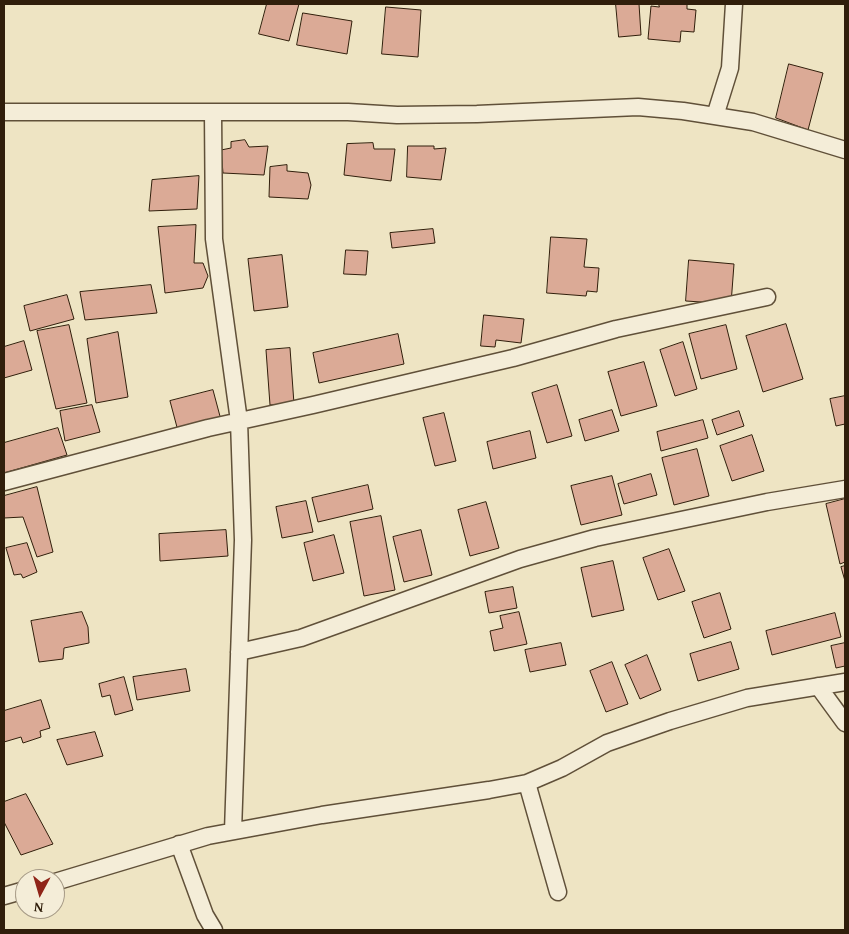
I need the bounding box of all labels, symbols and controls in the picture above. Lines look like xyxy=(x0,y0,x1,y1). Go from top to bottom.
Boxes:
north arrow xyxy=(15,869,65,919)
text: N xyxy=(33,897,44,918)

